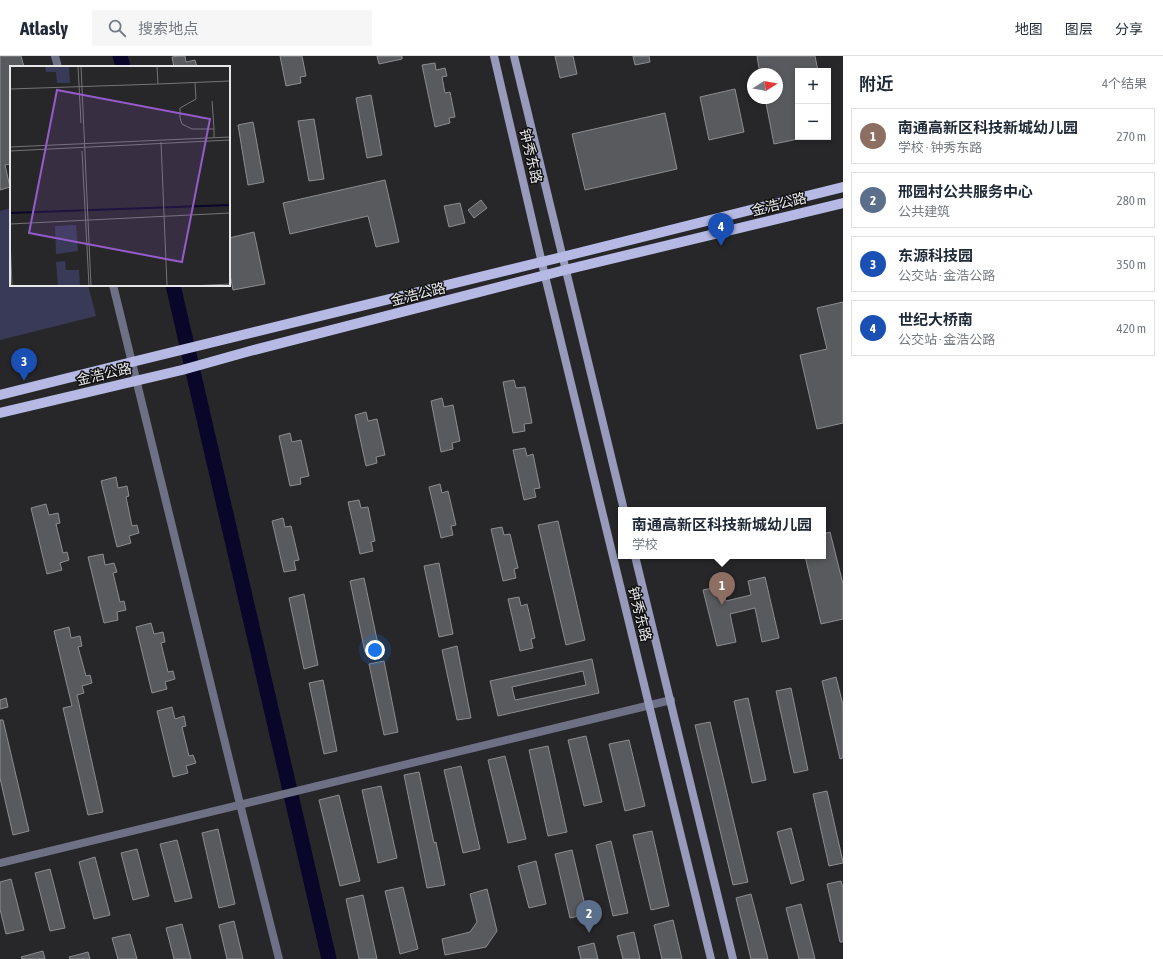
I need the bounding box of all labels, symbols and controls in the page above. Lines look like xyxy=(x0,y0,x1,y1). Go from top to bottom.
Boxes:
search box xyxy=(92,10,372,46)
text: Atlasly xyxy=(20,17,68,39)
icon: search xyxy=(106,17,128,39)
text: 搜索地点 xyxy=(138,20,198,37)
text: 地图 xyxy=(1015,21,1043,37)
text: 图层 xyxy=(1065,21,1093,37)
text: 分享 xyxy=(1115,21,1143,37)
inset map xyxy=(10,66,230,286)
north arrow xyxy=(747,68,783,104)
map controls xyxy=(795,68,831,140)
button: + xyxy=(795,68,831,104)
text: 附近 xyxy=(859,74,893,94)
text: 4个结果 xyxy=(1102,76,1147,91)
button: − xyxy=(795,104,831,140)
text: 南通高新区科技新城幼儿园 xyxy=(898,119,1078,136)
street label: 钟秀东路 xyxy=(517,127,545,185)
text: 1 xyxy=(870,129,876,144)
text: 270 m xyxy=(1117,129,1146,144)
text: 学校 · 钟秀东路 xyxy=(898,140,982,155)
text: 邢园村公共服务中心 xyxy=(898,183,1033,200)
street label: 金浩公路 xyxy=(750,189,808,219)
text: 2 xyxy=(870,193,876,208)
text: 280 m xyxy=(1117,193,1146,208)
text: 公共建筑 xyxy=(898,204,950,219)
pin: 4 xyxy=(708,213,734,246)
text: 东源科技园 xyxy=(898,247,973,264)
text: 3 xyxy=(870,257,876,272)
text: 350 m xyxy=(1117,257,1146,272)
text: 公交站 · 金浩公路 xyxy=(898,268,995,283)
street label: 金浩公路 xyxy=(389,279,447,309)
text: 世纪大桥南 xyxy=(898,311,973,328)
text: 4 xyxy=(870,321,876,336)
text: 420 m xyxy=(1117,321,1146,336)
text: 公交站 · 金浩公路 xyxy=(898,332,995,347)
pin: 3 xyxy=(11,348,37,381)
street label: 金浩公路 xyxy=(75,360,133,388)
popup xyxy=(618,507,826,559)
text: 南通高新区科技新城幼儿园 xyxy=(632,516,812,533)
text: 学校 xyxy=(632,537,658,552)
pin: 1 xyxy=(709,572,735,605)
street label: 钟秀东路 xyxy=(625,585,655,643)
your location xyxy=(365,640,385,660)
pin: 2 xyxy=(576,900,602,933)

